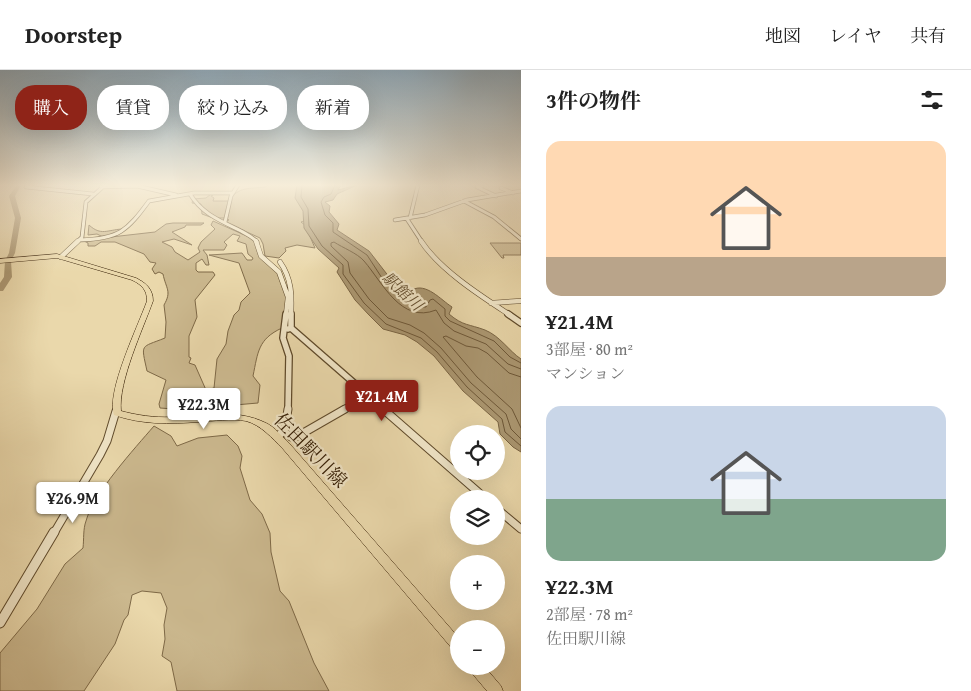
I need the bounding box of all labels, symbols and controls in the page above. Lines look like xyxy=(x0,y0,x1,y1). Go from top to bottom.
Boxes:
text: Doorstep xyxy=(25,17,122,52)
text: 地図 xyxy=(765,22,801,49)
text: レイヤ xyxy=(829,22,882,49)
text: 共有 xyxy=(910,22,946,49)
chip: 購入 xyxy=(15,85,87,130)
chip: 賃貸 xyxy=(97,85,169,130)
chip: 絞り込み xyxy=(179,85,287,130)
chip: 新着 xyxy=(297,85,369,130)
text: 3件の物件 xyxy=(546,85,641,116)
icon: filters xyxy=(918,86,946,114)
icon: home xyxy=(701,173,791,263)
water label: 駅館川 xyxy=(377,266,430,318)
text: ¥21.4M xyxy=(546,306,614,337)
text: 3部屋 · 80 m² xyxy=(546,337,633,361)
text: マンション xyxy=(546,361,625,385)
pin: ¥21.4M xyxy=(341,380,423,422)
text: ¥21.4M xyxy=(356,384,408,408)
pin: ¥22.3M xyxy=(163,388,245,430)
text: ¥22.3M xyxy=(178,392,230,416)
street label: 佐田駅川線 xyxy=(268,406,354,494)
map controls xyxy=(450,425,505,675)
button: locate xyxy=(450,425,505,480)
icon: home xyxy=(701,438,791,528)
pin: ¥26.9M xyxy=(32,482,114,524)
text: ¥26.9M xyxy=(47,486,99,510)
button: layers xyxy=(450,490,505,545)
button: + xyxy=(450,555,505,610)
text: ¥22.3M xyxy=(546,571,614,602)
text: 2部屋 · 78 m² xyxy=(546,602,633,626)
button: − xyxy=(450,620,505,675)
text: 佐田駅川線 xyxy=(546,626,626,650)

